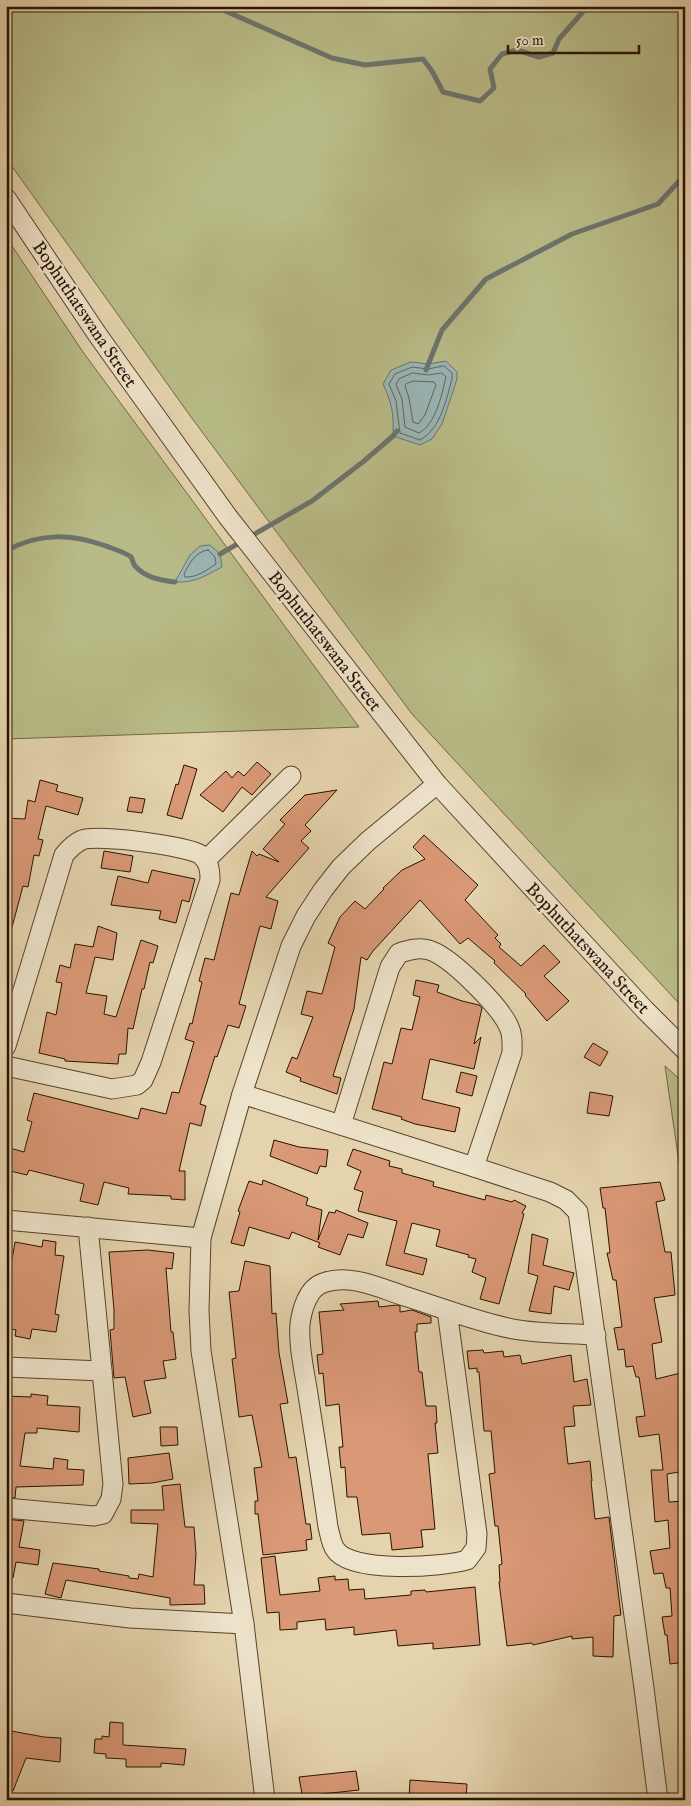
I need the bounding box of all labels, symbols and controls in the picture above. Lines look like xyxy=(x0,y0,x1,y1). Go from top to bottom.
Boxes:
scale bar xyxy=(508,22,640,54)
text: 50 m xyxy=(516,31,544,50)
street label: Bophuthatswana Street xyxy=(26,237,141,392)
street label: Bophuthatswana Street xyxy=(262,567,386,717)
street label: Bophuthatswana Street xyxy=(520,878,654,1020)

